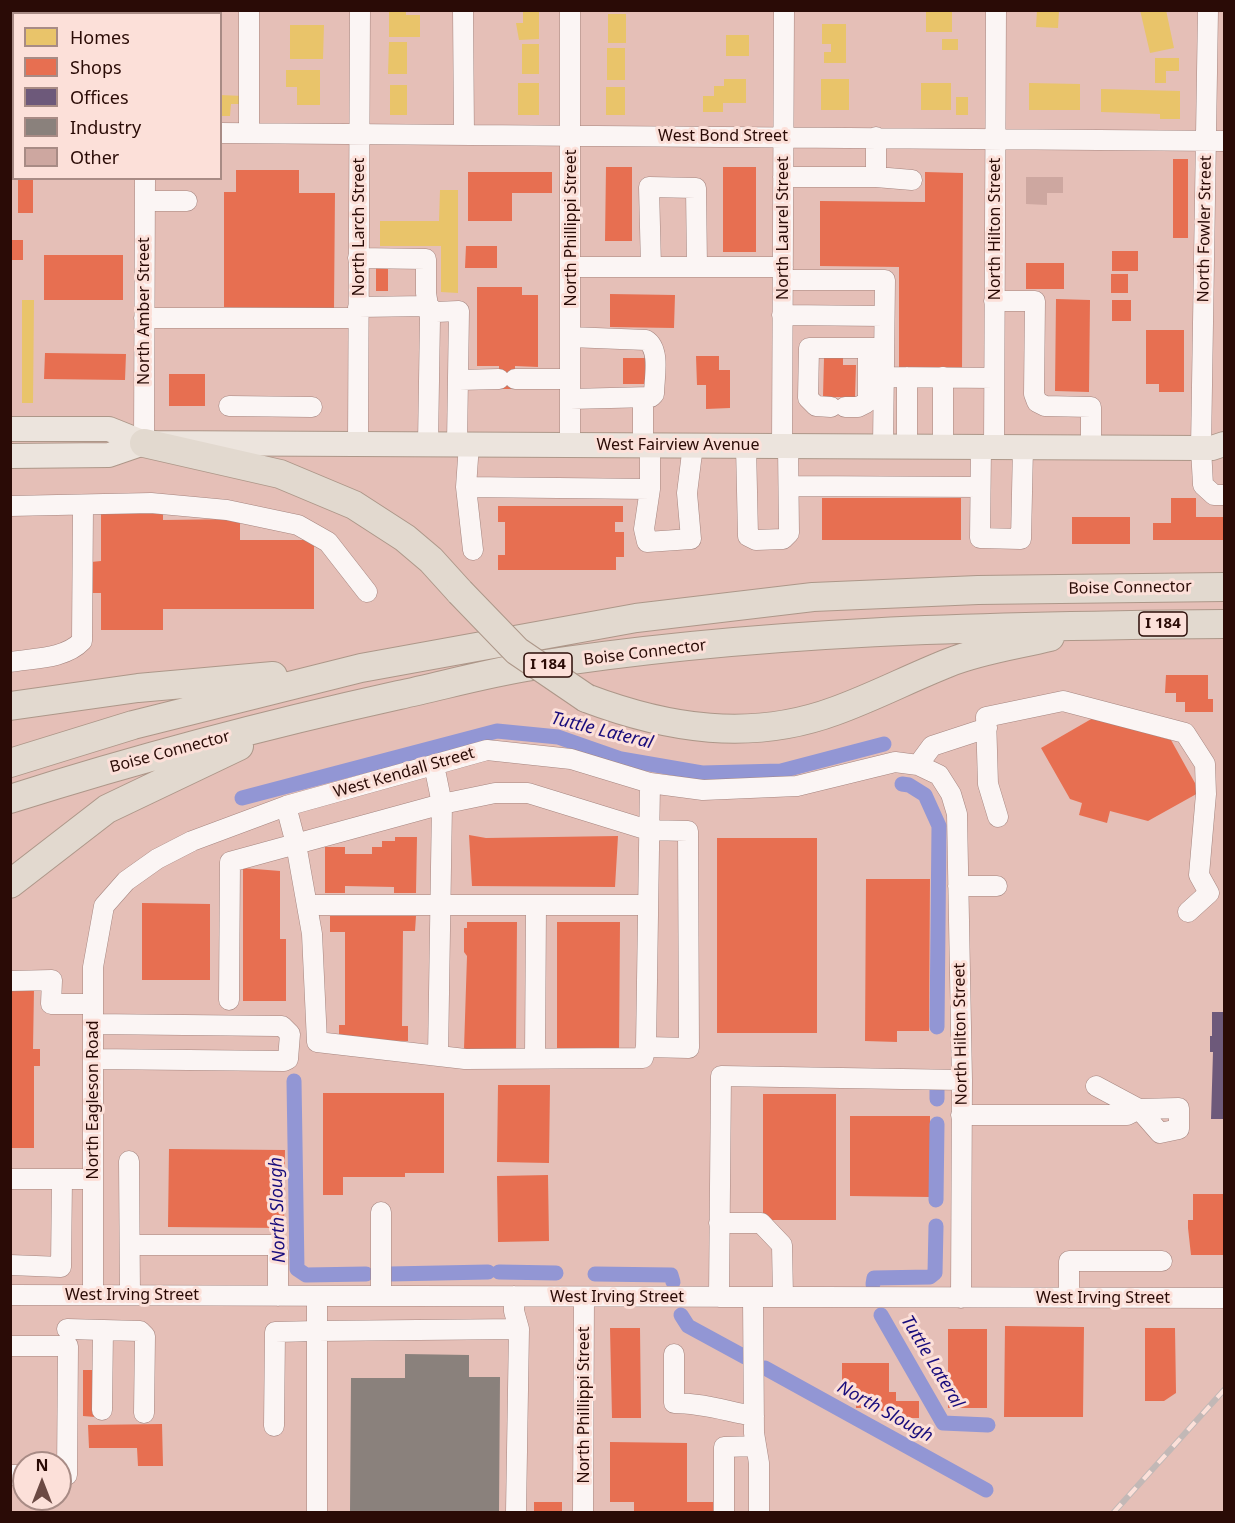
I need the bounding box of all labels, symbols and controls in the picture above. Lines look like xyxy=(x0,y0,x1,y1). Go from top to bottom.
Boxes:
legend xyxy=(12,12,222,180)
text: Homes xyxy=(70,25,130,49)
text: Shops xyxy=(70,55,122,79)
text: Offices xyxy=(70,85,129,109)
text: Industry xyxy=(70,115,141,139)
street label: West Bond Street xyxy=(658,126,788,146)
text: Other xyxy=(70,145,119,169)
street label: North Phillippi Street xyxy=(561,150,581,306)
street label: North Fowler Street xyxy=(1194,155,1216,303)
street label: North Laurel Street xyxy=(773,156,793,300)
street label: North Larch Street xyxy=(349,158,369,296)
street label: North Hilton Street xyxy=(985,158,1005,300)
street label: North Amber Street xyxy=(134,237,154,385)
street label: West Fairview Avenue xyxy=(596,435,760,455)
street label: Boise Connector xyxy=(1068,577,1192,599)
road number: I 184 xyxy=(1139,612,1187,636)
street label: Boise Connector xyxy=(583,636,707,670)
road number: I 184 xyxy=(524,653,572,677)
water label: Tuttle Lateral xyxy=(549,708,655,754)
street label: Boise Connector xyxy=(108,727,232,777)
street label: West Kendall Street xyxy=(331,744,477,802)
street label: North Hilton Street xyxy=(950,963,972,1105)
street label: North Eagleson Road xyxy=(83,1021,103,1179)
water label: North Slough xyxy=(265,1157,291,1263)
street label: West Irving Street xyxy=(65,1285,199,1305)
street label: West Irving Street xyxy=(550,1287,684,1307)
street label: West Irving Street xyxy=(1036,1288,1170,1308)
water label: Tuttle Lateral xyxy=(896,1312,968,1412)
street label: North Phillippi Street xyxy=(574,1327,594,1483)
water label: North Slough xyxy=(833,1377,937,1447)
north arrow xyxy=(12,1451,72,1511)
text: N xyxy=(35,1454,49,1476)

